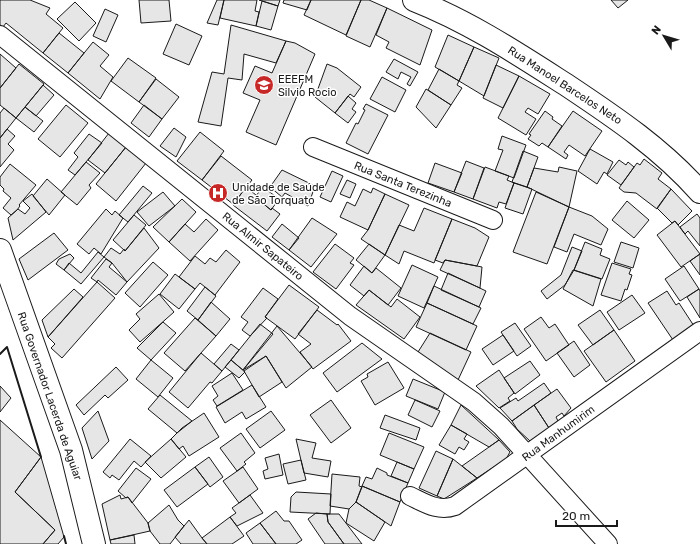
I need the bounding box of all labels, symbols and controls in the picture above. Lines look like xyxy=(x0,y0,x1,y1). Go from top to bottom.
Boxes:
north arrow xyxy=(644,16,684,56)
text: N xyxy=(649,23,664,37)
street label: Rua Manoel Barcelos Neto xyxy=(505,44,624,127)
place label: EEEFM Silvio Rocio xyxy=(278,73,336,99)
school or university icon: EEEFM Silvio Rocio xyxy=(253,74,275,96)
street label: Rua Santa Terezinha xyxy=(352,159,454,210)
place label: Unidade de Saúde de São Torquato xyxy=(232,181,325,207)
hospital icon: Unidade de Saúde de São Torquato xyxy=(207,182,229,204)
street label: Rua Almir Sapateiro xyxy=(220,210,306,283)
street label: Rua Governador Lacerda de Aguiar xyxy=(15,310,85,483)
street label: Rua Manhumirim xyxy=(520,403,597,464)
scale bar xyxy=(556,502,617,528)
text: 20 m xyxy=(562,509,590,523)

